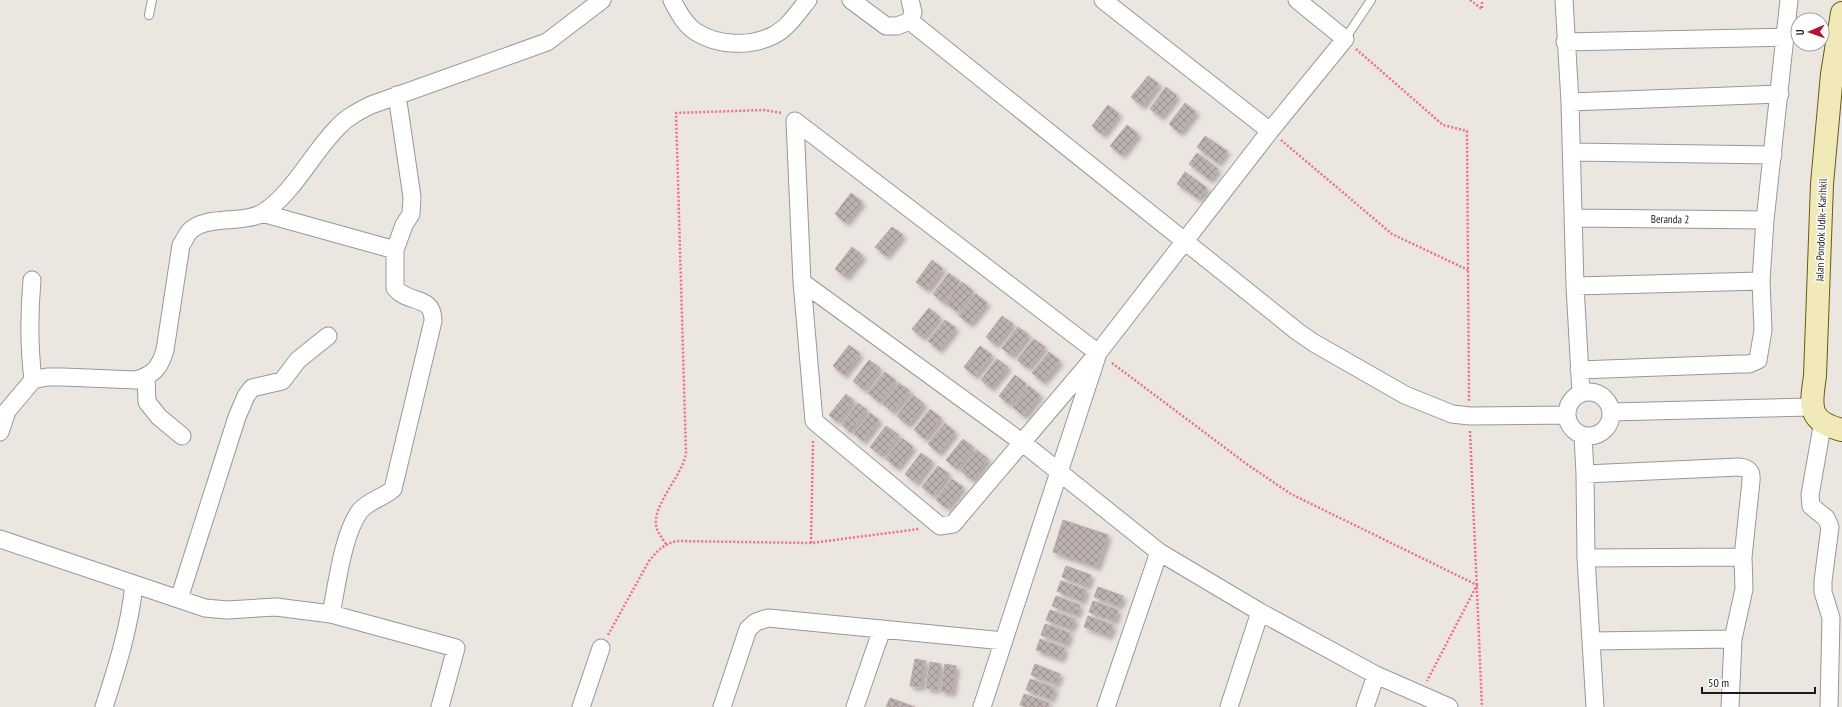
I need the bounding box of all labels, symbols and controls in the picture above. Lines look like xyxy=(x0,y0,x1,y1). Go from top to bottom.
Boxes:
north arrow xyxy=(1790,12,1830,52)
text: U xyxy=(1793,29,1807,35)
street label: Jalan Pondok Udik–Karihkil xyxy=(1812,178,1830,283)
street label: Beranda 2 xyxy=(1651,212,1689,226)
scale bar xyxy=(1702,669,1815,695)
text: 50 m xyxy=(1708,675,1729,690)

